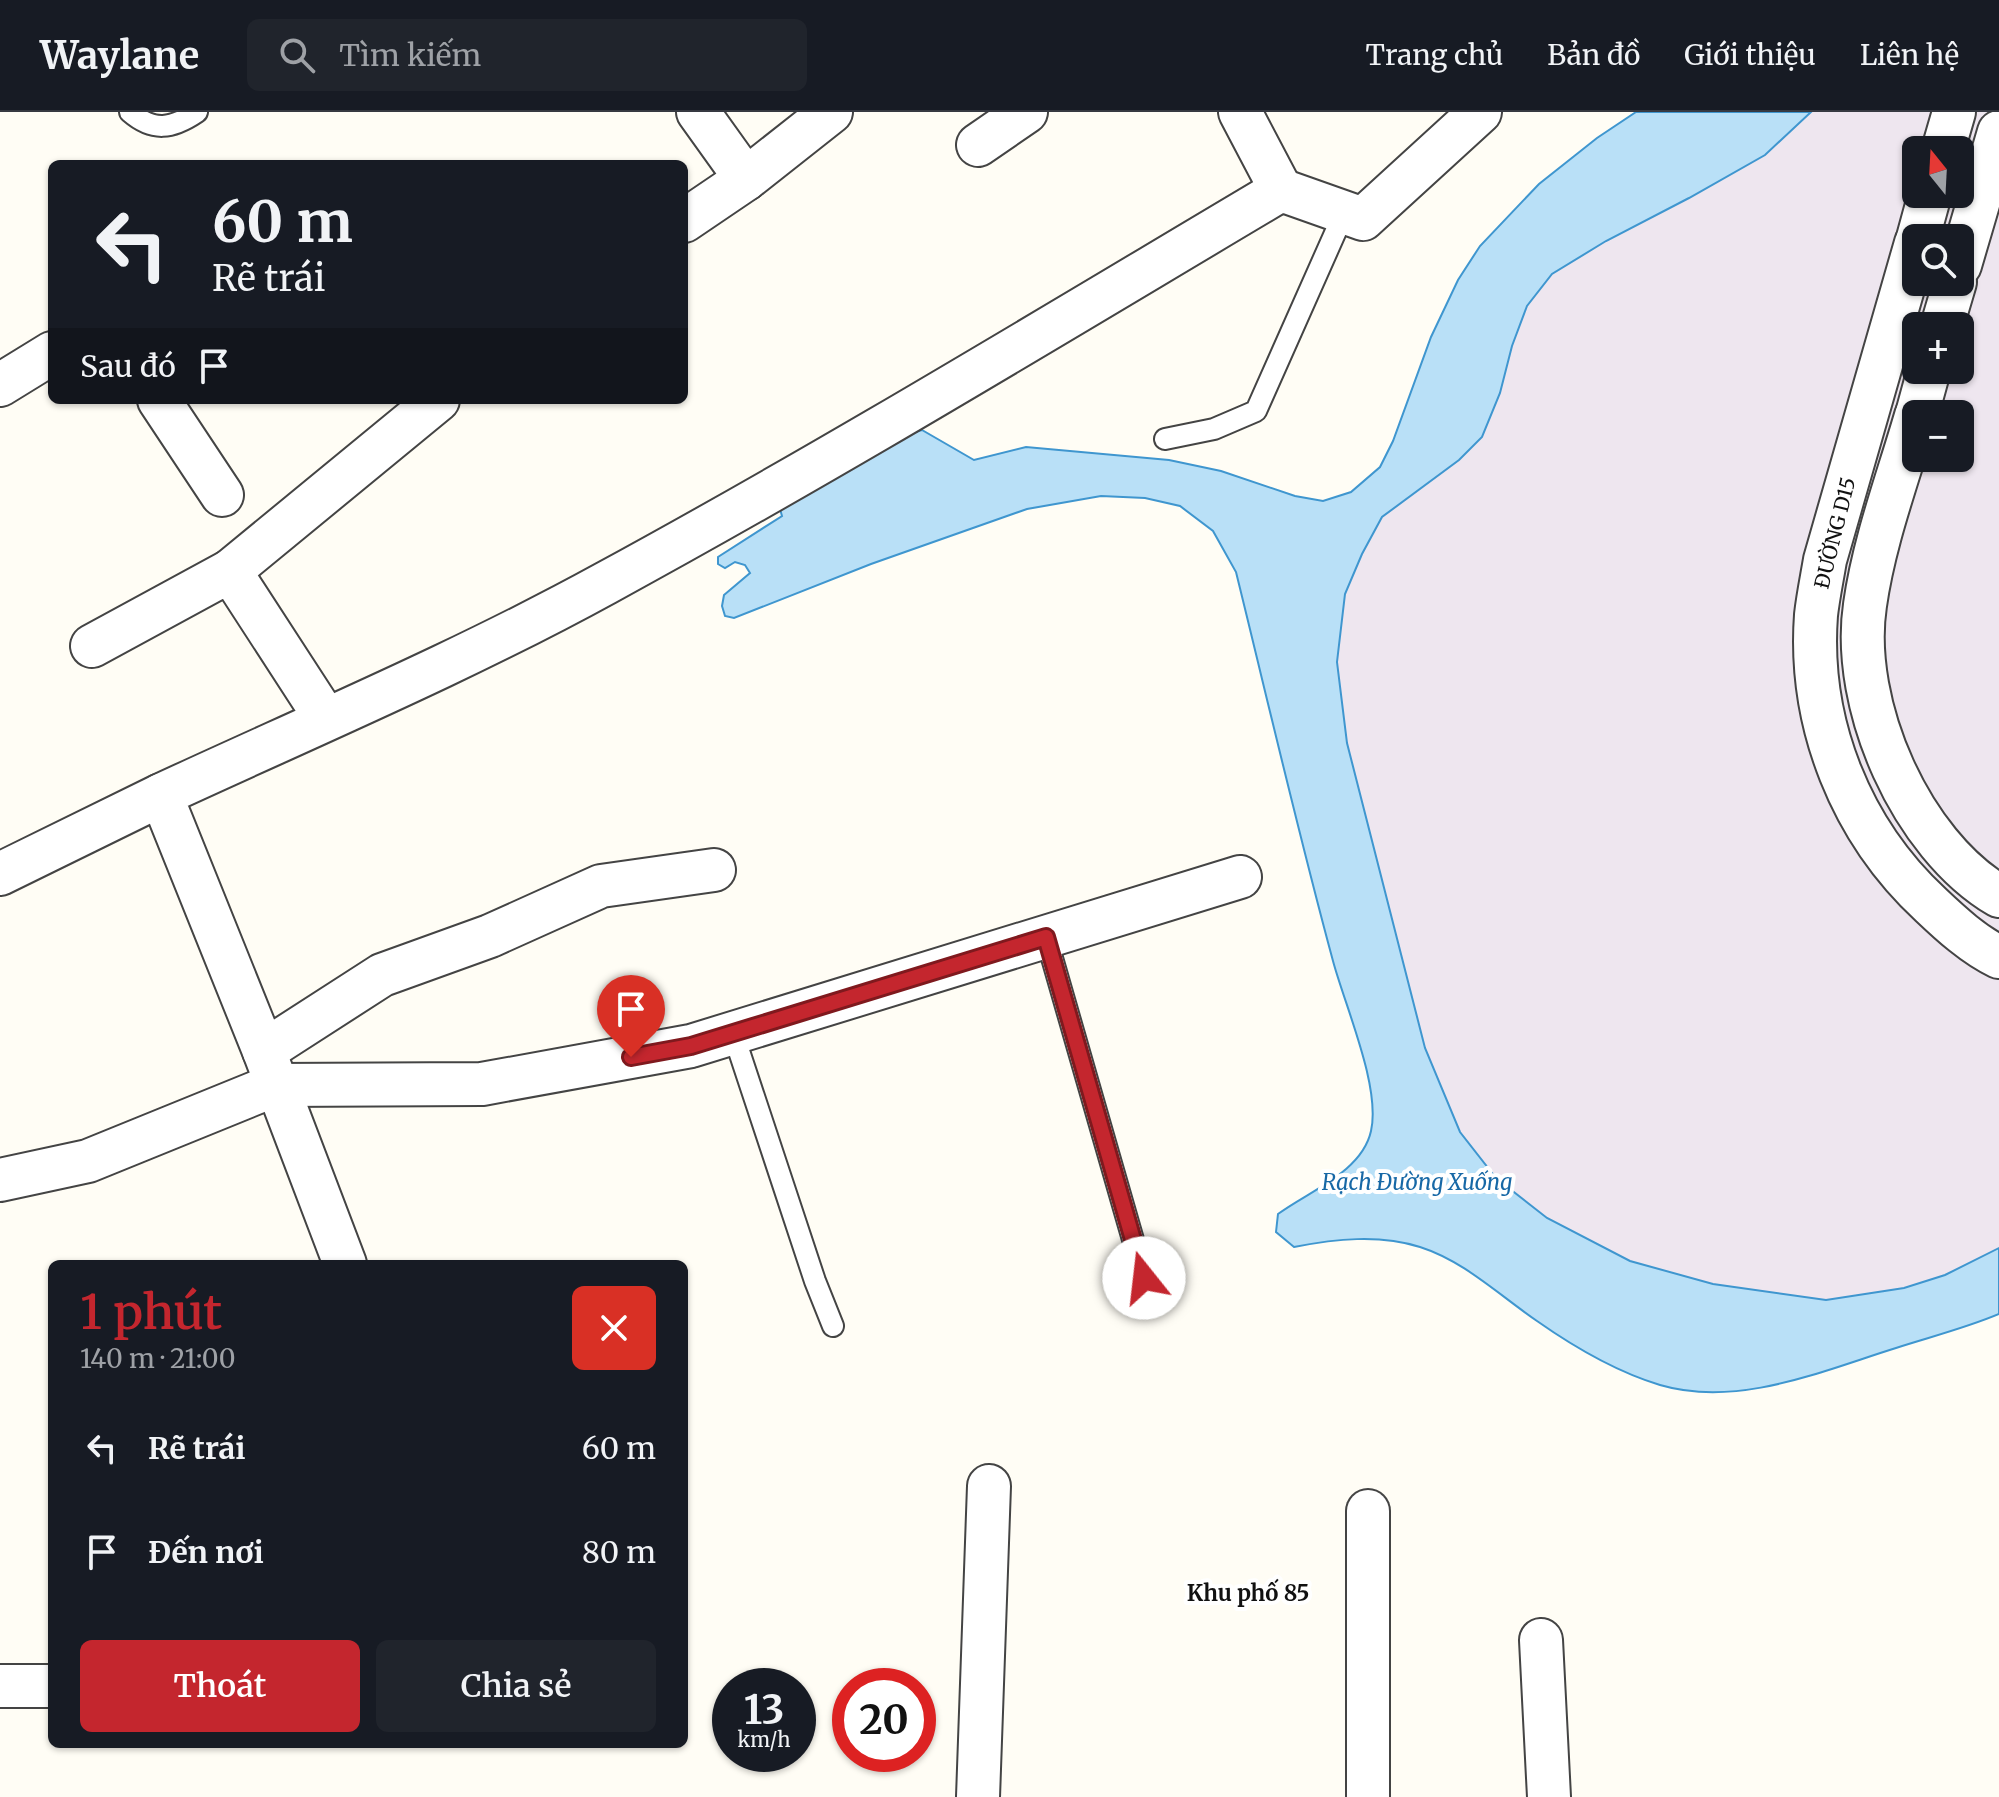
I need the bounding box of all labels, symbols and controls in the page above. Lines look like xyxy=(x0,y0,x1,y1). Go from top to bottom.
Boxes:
search box xyxy=(247,19,807,91)
text: Waylane xyxy=(40,32,199,79)
icon: search xyxy=(275,33,319,77)
text: Tìm kiếm xyxy=(339,36,481,74)
text: Trang chủ xyxy=(1366,37,1503,73)
text: Bản đồ xyxy=(1547,37,1640,73)
text: Giới thiệu xyxy=(1684,37,1816,73)
text: Liên hệ xyxy=(1860,37,1959,73)
north arrow xyxy=(1902,136,1974,208)
map controls xyxy=(1902,136,1974,472)
text: 60 m xyxy=(212,187,353,257)
icon: left xyxy=(80,192,184,296)
button: search xyxy=(1902,224,1974,296)
text: Rẽ trái xyxy=(212,256,325,301)
button: + xyxy=(1902,312,1974,384)
icon: arrive xyxy=(192,344,236,388)
text: Sau đó xyxy=(80,347,176,385)
button: − xyxy=(1902,400,1974,472)
street label: ĐƯỜNG D15 xyxy=(1807,474,1860,591)
pin xyxy=(597,975,665,1057)
icon: arrive xyxy=(609,987,653,1031)
water label: Rạch Đường Xuống xyxy=(1322,1168,1512,1196)
position arrow xyxy=(1102,1236,1186,1320)
text: 1 phút xyxy=(80,1282,222,1342)
button: close xyxy=(572,1286,656,1370)
text: 140 m · 21:00 xyxy=(80,1342,236,1375)
icon: left xyxy=(80,1426,124,1470)
text: Rẽ trái xyxy=(148,1429,246,1467)
text: 60 m xyxy=(582,1429,656,1467)
icon: arrive xyxy=(80,1530,124,1574)
text: Đến nơi xyxy=(148,1533,264,1571)
text: 80 m xyxy=(582,1533,656,1571)
district label: Khu phố 85 xyxy=(1187,1578,1309,1607)
button: Thoát xyxy=(80,1640,360,1732)
button: Chia sẻ xyxy=(376,1640,656,1732)
speed limit sign: 20 xyxy=(832,1668,936,1772)
text: 13 xyxy=(744,1685,784,1735)
text: km/h xyxy=(738,1727,790,1752)

